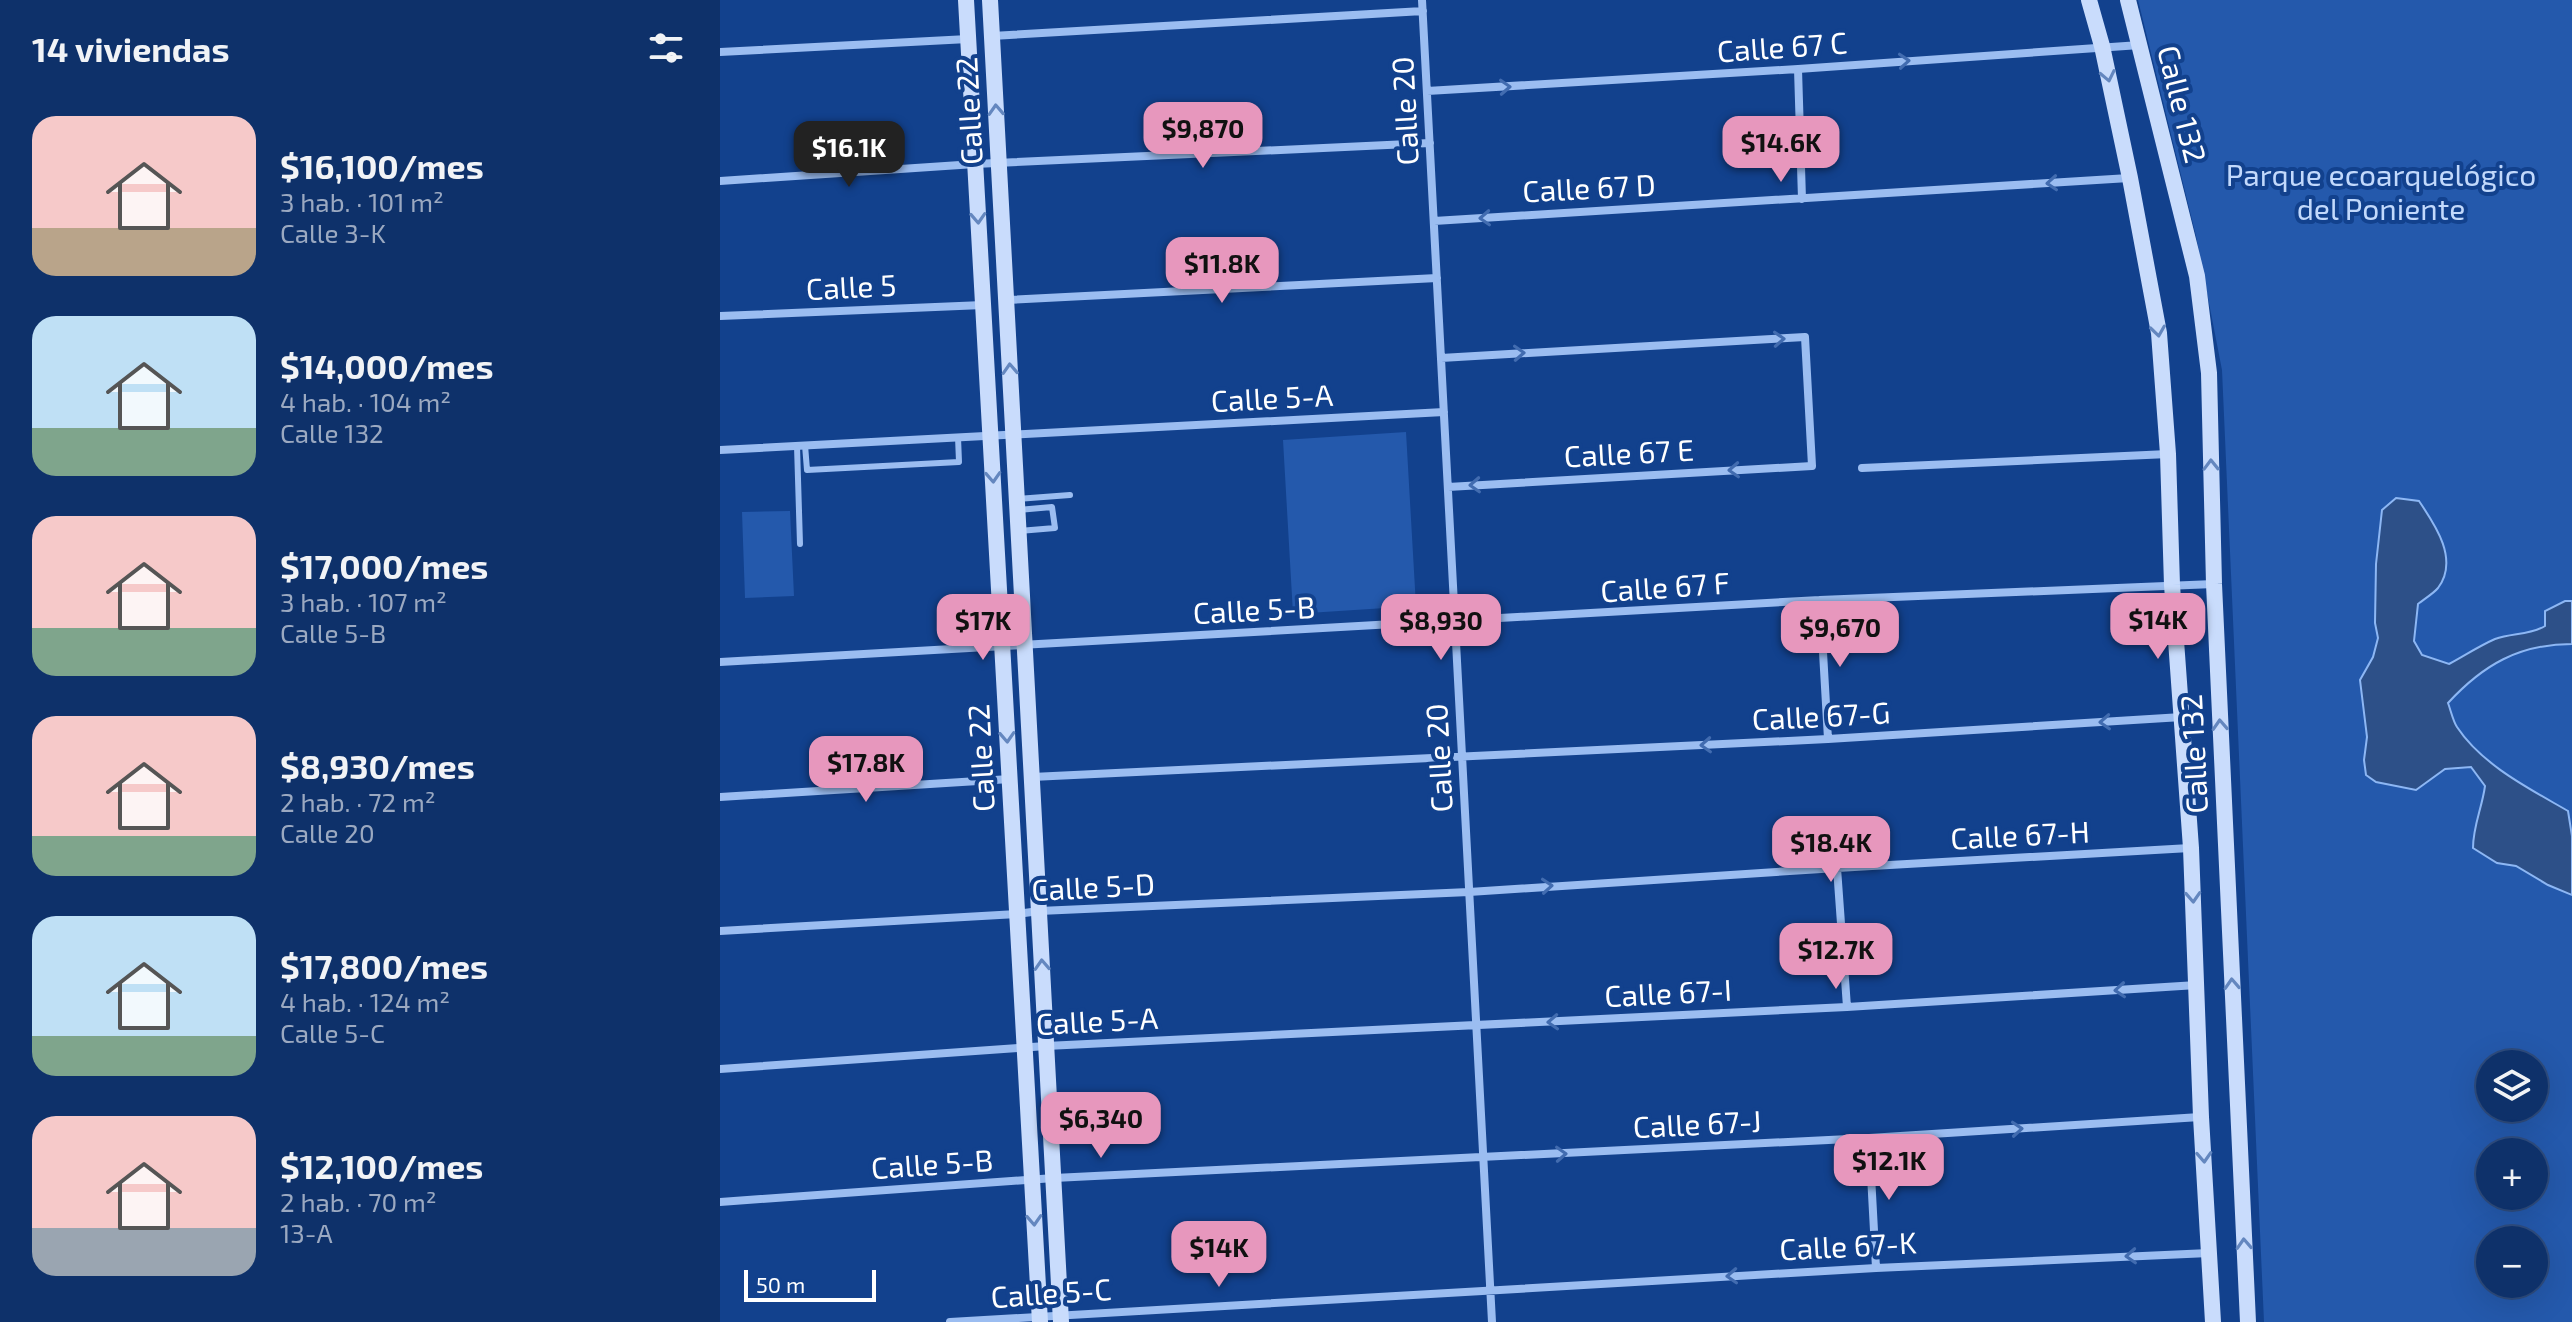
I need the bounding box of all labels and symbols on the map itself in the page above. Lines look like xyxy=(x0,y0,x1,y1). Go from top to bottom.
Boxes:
street label: Calle 67 C xyxy=(1716,23,1848,69)
street label: Calle 132 xyxy=(2151,42,2215,166)
one-way arrow xyxy=(1898,53,1911,70)
street label: Calle 22 xyxy=(947,56,989,166)
street label: Calle 20 xyxy=(1383,56,1425,166)
one-way arrow xyxy=(2099,68,2116,82)
one-way arrow xyxy=(1499,79,1512,96)
pin: $9,870 xyxy=(1138,102,1268,170)
one-way arrow xyxy=(988,103,1005,116)
pin: $14.6K xyxy=(1716,116,1846,184)
pin: $16.1K xyxy=(784,121,914,189)
park label: Parque ecoarquelógico del Poniente xyxy=(2226,156,2536,226)
street label: Calle 67 D xyxy=(1521,166,1657,208)
one-way arrow xyxy=(2045,174,2058,191)
one-way arrow xyxy=(1479,209,1492,226)
one-way arrow xyxy=(970,212,987,225)
pin: $11.8K xyxy=(1157,237,1287,305)
street label: Calle 5 xyxy=(805,266,897,306)
one-way arrow xyxy=(2149,324,2166,338)
one-way arrow xyxy=(1773,330,1786,347)
one-way arrow xyxy=(1513,345,1526,362)
one-way arrow xyxy=(1002,362,1019,375)
street label: Calle 5-A xyxy=(1210,376,1334,418)
street label: Calle 67 E xyxy=(1563,431,1695,473)
one-way arrow xyxy=(2202,458,2220,471)
one-way arrow xyxy=(1727,461,1740,478)
one-way arrow xyxy=(984,471,1001,484)
one-way arrow xyxy=(1468,476,1481,493)
street label: Calle 67 F xyxy=(1599,564,1731,608)
street label: Calle 5-B xyxy=(1192,588,1316,630)
pin: $14K xyxy=(2111,593,2205,661)
pin: $17K xyxy=(936,594,1030,662)
pin: $8,930 xyxy=(1376,594,1506,662)
pin: $9,670 xyxy=(1775,601,1905,669)
street label: Calle 67-G xyxy=(1751,693,1891,737)
street label: Calle 132 xyxy=(2172,693,2214,815)
street label: Calle 22 xyxy=(959,703,1001,813)
street label: Calle 20 xyxy=(1417,703,1459,813)
one-way arrow xyxy=(2098,713,2111,730)
one-way arrow xyxy=(2212,718,2229,731)
one-way arrow xyxy=(999,731,1016,744)
pin: $17.8K xyxy=(801,736,931,804)
one-way arrow xyxy=(1699,736,1712,753)
street label: Calle 67-H xyxy=(1949,812,2091,856)
pin: $18.4K xyxy=(1766,816,1896,884)
street label: Calle 5-D xyxy=(1030,865,1156,907)
one-way arrow xyxy=(1541,878,1554,895)
one-way arrow xyxy=(2185,891,2202,904)
pin: $12.7K xyxy=(1771,923,1901,991)
one-way arrow xyxy=(1034,958,1051,971)
street label: Calle 67-I xyxy=(1603,971,1733,1013)
one-way arrow xyxy=(2224,977,2241,990)
one-way arrow xyxy=(2113,981,2126,998)
street label: Calle 5-A xyxy=(1035,999,1159,1041)
one-way arrow xyxy=(1546,1013,1558,1030)
pin: $6,340 xyxy=(1036,1092,1166,1160)
street label: Calle 67-J xyxy=(1632,1102,1762,1144)
one-way arrow xyxy=(2011,1121,2024,1138)
pin: $12.1K xyxy=(1824,1134,1954,1202)
street label: Calle 5-B xyxy=(870,1141,994,1185)
one-way arrow xyxy=(1555,1146,1568,1163)
one-way arrow xyxy=(2195,1151,2212,1164)
one-way arrow xyxy=(1025,1214,1042,1227)
pin: $14K xyxy=(1172,1221,1266,1289)
street label: Calle 67-K xyxy=(1779,1223,1918,1267)
one-way arrow xyxy=(2236,1237,2253,1250)
one-way arrow xyxy=(2124,1247,2137,1264)
scale bar xyxy=(744,1266,876,1302)
one-way arrow xyxy=(1725,1267,1738,1284)
street label: Calle 5-C xyxy=(989,1270,1113,1314)

